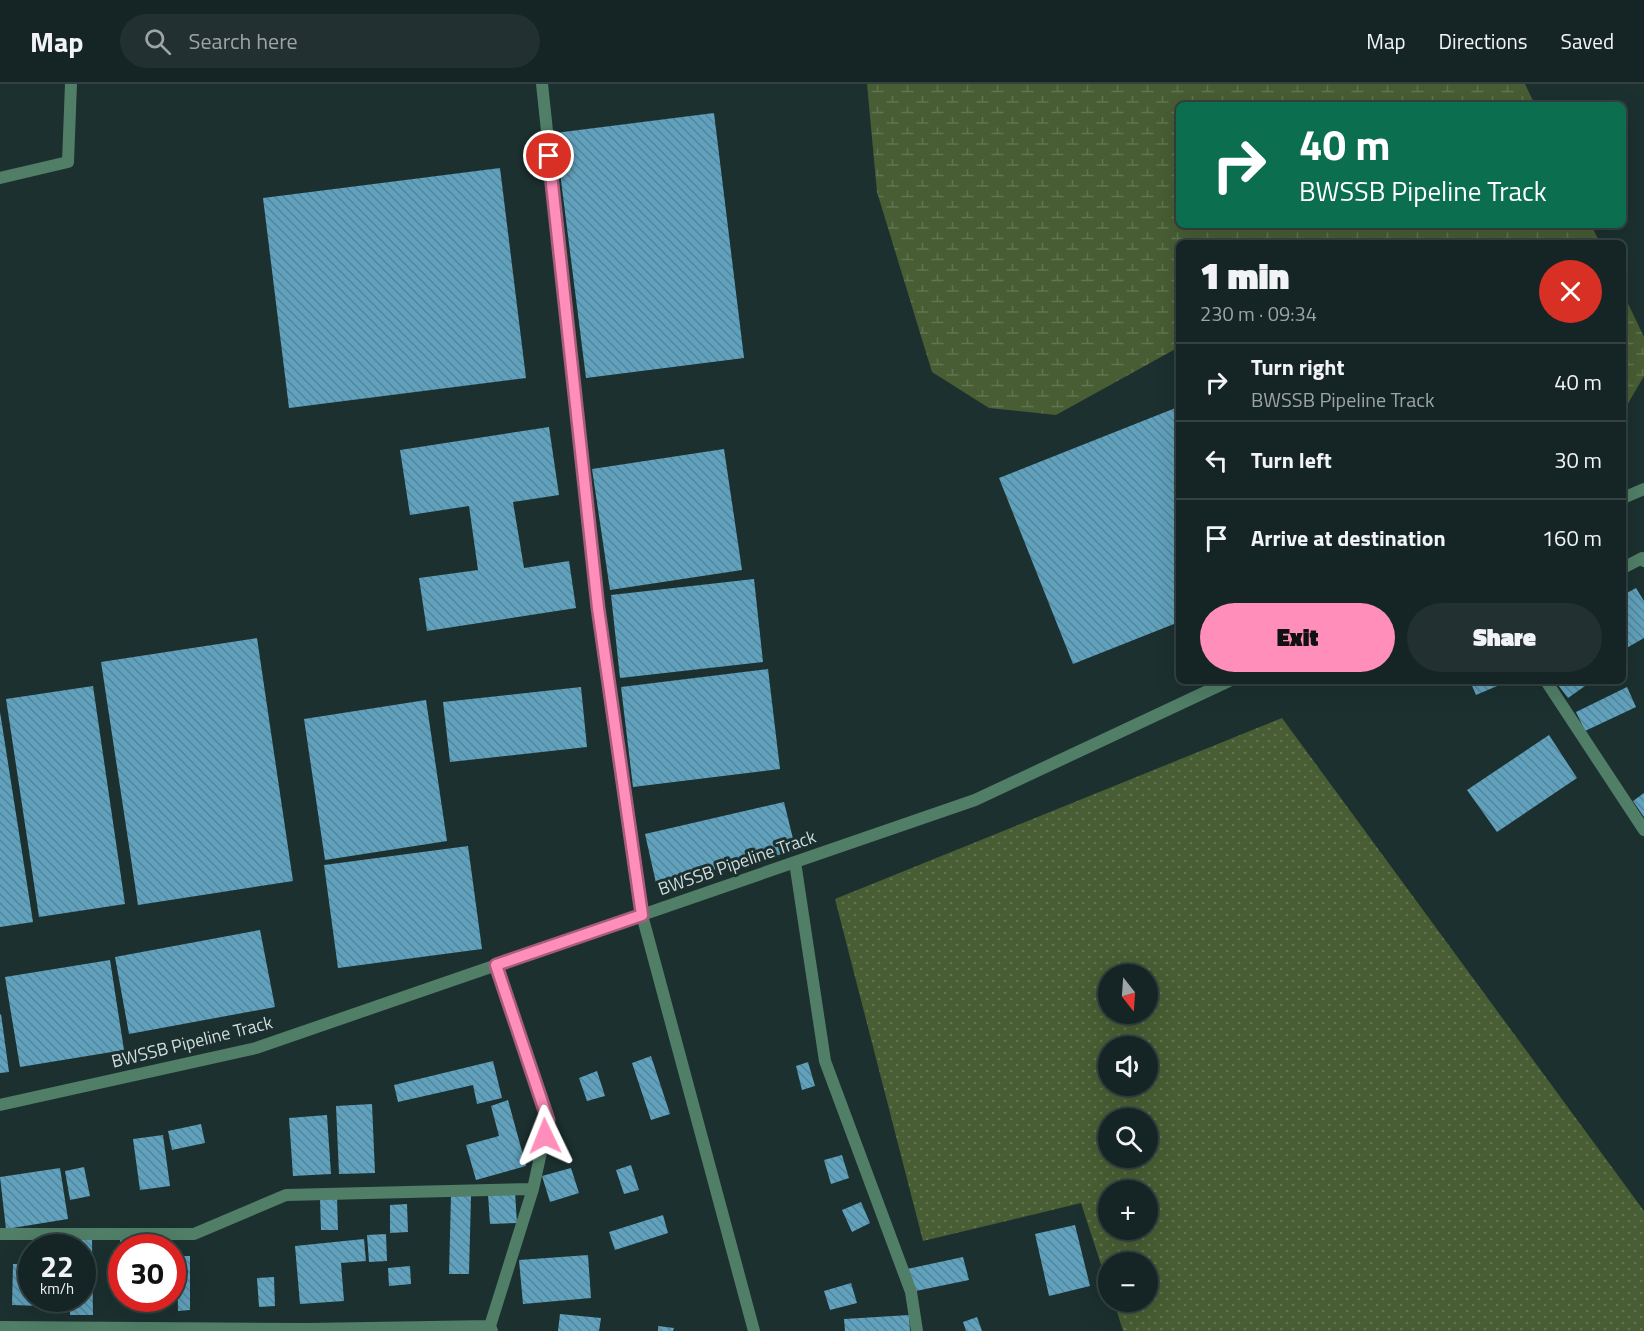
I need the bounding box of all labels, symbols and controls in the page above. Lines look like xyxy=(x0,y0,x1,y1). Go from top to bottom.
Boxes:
search box xyxy=(120,14,540,68)
text: Map xyxy=(30,20,84,63)
text: Search here xyxy=(189,24,298,58)
icon: search xyxy=(141,25,174,58)
text: Map xyxy=(1366,25,1406,57)
text: Directions xyxy=(1439,25,1528,57)
text: Saved xyxy=(1561,25,1614,57)
text: 40 m xyxy=(1299,112,1391,176)
icon: right xyxy=(1200,126,1278,204)
pin xyxy=(523,130,574,181)
icon: arrive xyxy=(532,139,565,172)
text: BWSSB Pipeline Track xyxy=(1299,170,1547,211)
text: 1 min xyxy=(1200,248,1289,303)
button: close xyxy=(1539,260,1602,323)
text: 230 m · 09:34 xyxy=(1200,298,1317,329)
text: Turn right xyxy=(1251,350,1345,384)
text: 40 m xyxy=(1554,365,1602,399)
icon: right xyxy=(1200,366,1233,399)
text: BWSSB Pipeline Track xyxy=(1251,384,1435,415)
text: Turn left xyxy=(1251,443,1332,477)
text: 30 m xyxy=(1554,443,1602,477)
icon: left xyxy=(1200,444,1233,477)
text: Arrive at destination xyxy=(1251,521,1446,555)
text: 160 m xyxy=(1542,521,1602,555)
icon: arrive xyxy=(1200,522,1233,555)
button: Exit xyxy=(1200,603,1395,672)
button: Share xyxy=(1407,603,1602,672)
street label: BWSSB Pipeline Track xyxy=(654,823,820,902)
north arrow xyxy=(1098,964,1158,1024)
map controls xyxy=(1098,964,1158,1312)
street label: BWSSB Pipeline Track xyxy=(108,1008,276,1075)
button: sound xyxy=(1098,1036,1158,1096)
position arrow xyxy=(513,1104,577,1168)
button: search xyxy=(1098,1108,1158,1168)
button: + xyxy=(1098,1180,1158,1240)
speed limit sign: 30 xyxy=(108,1234,186,1312)
text: 22 xyxy=(40,1243,74,1289)
button: − xyxy=(1098,1252,1158,1312)
text: km/h xyxy=(40,1277,74,1300)

